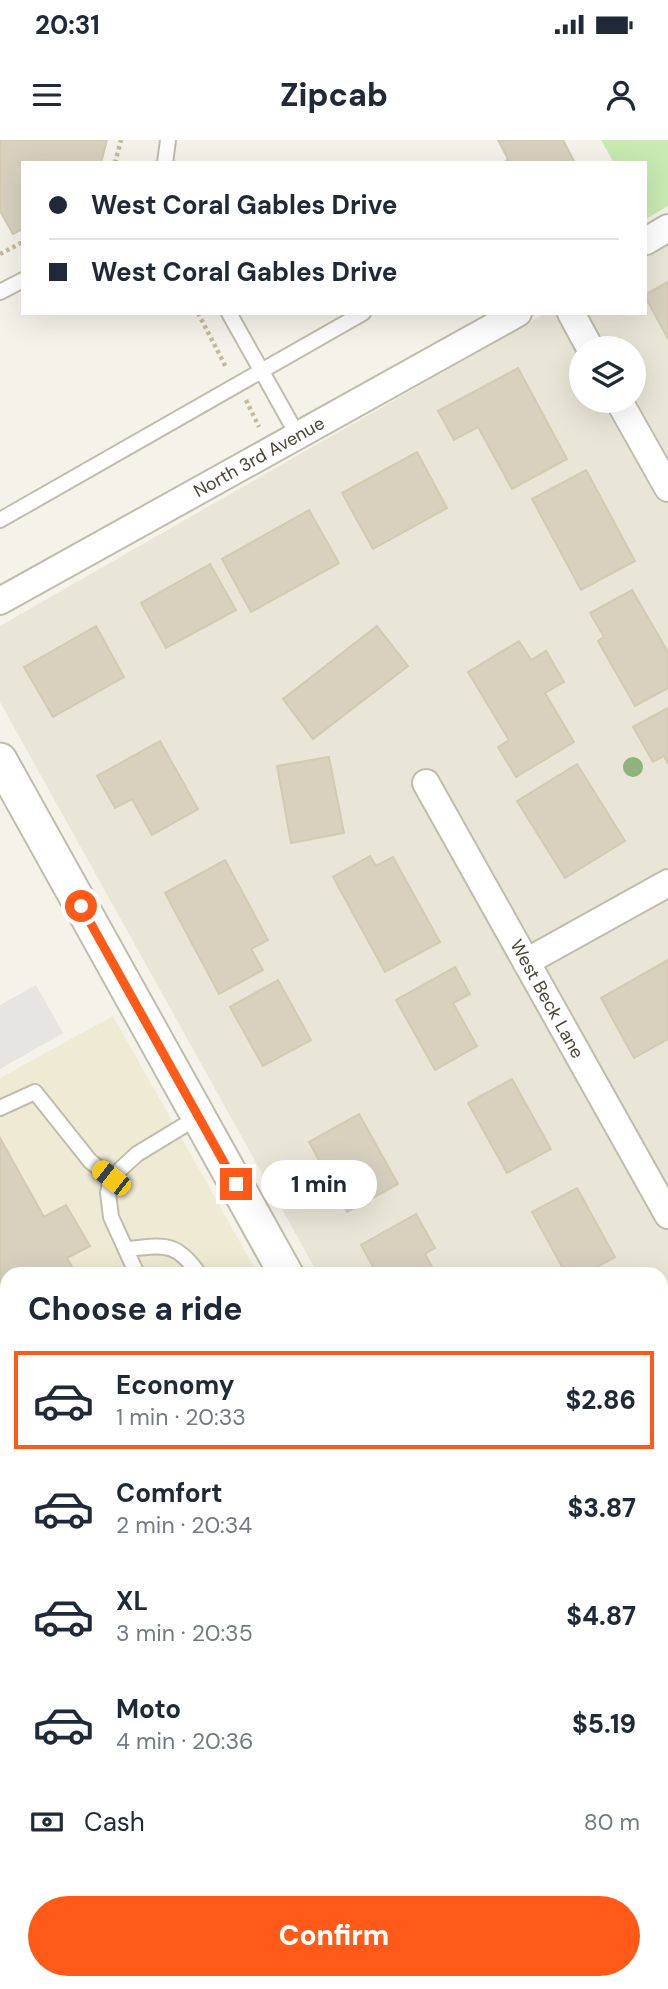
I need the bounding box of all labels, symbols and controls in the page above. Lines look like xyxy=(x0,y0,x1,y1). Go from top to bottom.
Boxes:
text: 20:31 xyxy=(35,8,100,42)
text: Zipcab xyxy=(280,74,388,116)
icon: menu xyxy=(28,76,66,114)
icon: person xyxy=(602,76,640,114)
text: West Coral Gables Drive xyxy=(91,188,397,222)
text: West Coral Gables Drive xyxy=(91,255,397,289)
map controls xyxy=(569,336,646,413)
button: layers xyxy=(569,336,646,413)
street label: North 3rd Avenue xyxy=(189,411,329,503)
route start xyxy=(65,890,97,922)
street label: West Beck Lane xyxy=(504,935,590,1063)
car xyxy=(88,1157,135,1199)
callout: 1 min xyxy=(260,1160,376,1208)
route end xyxy=(220,1168,252,1200)
text: 1 min xyxy=(291,1169,347,1199)
text: Choose a ride xyxy=(28,1288,243,1330)
text: Economy xyxy=(116,1368,234,1402)
icon: car xyxy=(32,1369,95,1432)
text: $2.86 xyxy=(565,1383,636,1417)
text: 1 min · 20:33 xyxy=(116,1402,246,1432)
text: Comfort xyxy=(116,1476,222,1510)
icon: car xyxy=(32,1477,95,1540)
text: $3.87 xyxy=(568,1491,636,1525)
text: 2 min · 20:34 xyxy=(116,1510,252,1540)
text: XL xyxy=(116,1584,148,1618)
icon: car xyxy=(32,1585,95,1648)
text: $4.87 xyxy=(566,1599,636,1633)
text: 3 min · 20:35 xyxy=(116,1618,253,1648)
text: Moto xyxy=(116,1692,181,1726)
icon: car xyxy=(32,1693,95,1756)
text: $5.19 xyxy=(572,1707,636,1741)
text: 4 min · 20:36 xyxy=(116,1726,254,1756)
icon: cash xyxy=(28,1803,66,1841)
text: Cash xyxy=(84,1805,145,1839)
text: 80 m xyxy=(584,1807,640,1837)
button: Confirm xyxy=(28,1896,640,1976)

